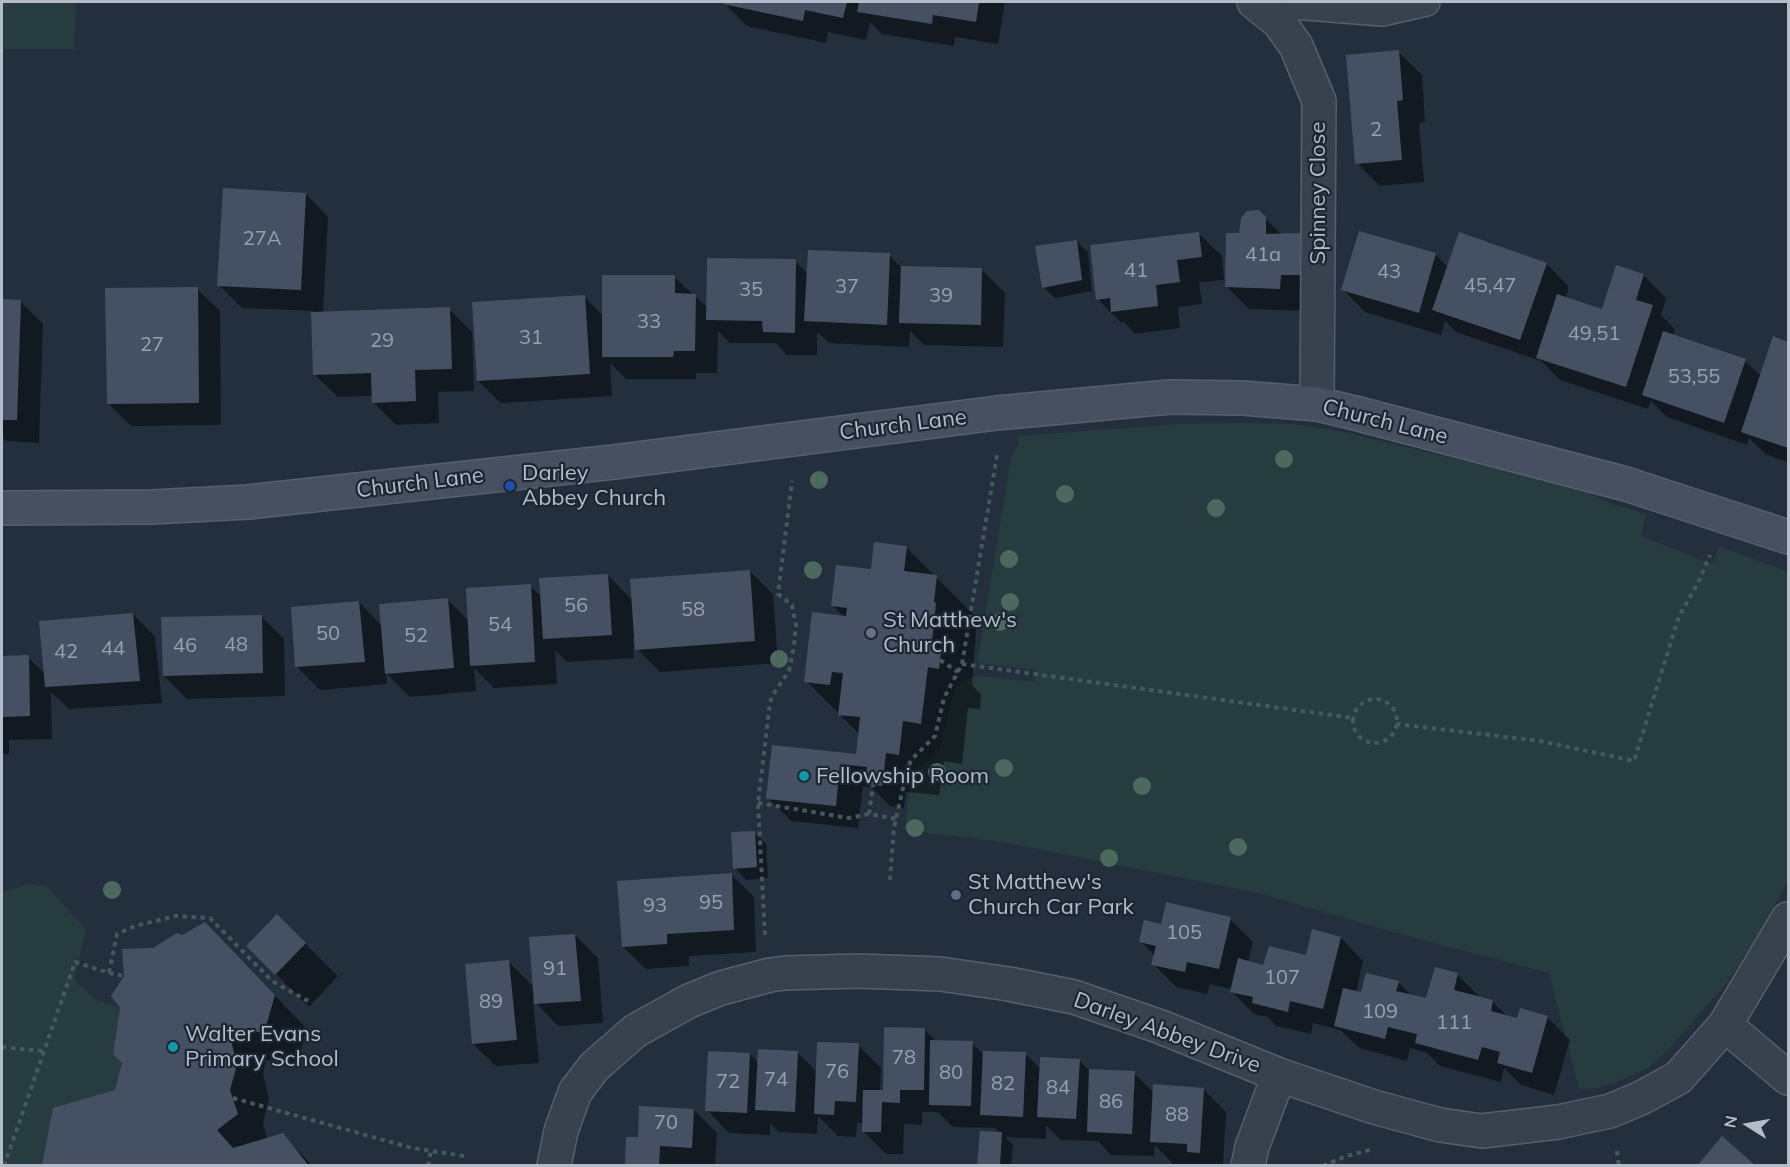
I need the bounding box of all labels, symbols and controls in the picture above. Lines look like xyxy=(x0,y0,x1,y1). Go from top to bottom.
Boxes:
house number: 2 xyxy=(1370,118,1382,142)
street label: Spinney Close xyxy=(1305,122,1331,264)
house number: 27A xyxy=(243,227,281,251)
house number: 41a xyxy=(1245,243,1281,267)
house number: 41 xyxy=(1124,259,1148,283)
house number: 43 xyxy=(1377,260,1401,284)
house number: 45,47 xyxy=(1464,274,1516,298)
house number: 37 xyxy=(835,275,859,299)
house number: 35 xyxy=(739,278,763,302)
house number: 39 xyxy=(929,284,953,308)
house number: 33 xyxy=(637,310,661,334)
house number: 49,51 xyxy=(1568,322,1620,346)
house number: 31 xyxy=(519,326,543,350)
house number: 29 xyxy=(370,329,394,353)
house number: 27 xyxy=(140,333,164,357)
house number: 53,55 xyxy=(1668,365,1720,389)
street label: Church Lane xyxy=(1320,394,1450,450)
street label: Church Lane xyxy=(838,404,968,446)
place label: Darley Abbey Church xyxy=(522,460,666,512)
street label: Church Lane xyxy=(355,462,485,504)
marker: Darley Abbey Church xyxy=(503,479,517,493)
house number: 56 xyxy=(564,594,588,618)
house number: 58 xyxy=(681,598,705,622)
place label: St Matthew's Church xyxy=(883,607,1017,658)
house number: 54 xyxy=(488,613,512,637)
house number: 50 xyxy=(316,622,340,646)
house number: 52 xyxy=(404,624,428,648)
marker: St Matthew's Church xyxy=(864,626,878,640)
house number: 48 xyxy=(224,633,248,657)
house number: 46 xyxy=(173,634,197,658)
house number: 44 xyxy=(101,637,125,661)
house number: 42 xyxy=(54,640,78,664)
place label: Fellowship Room xyxy=(816,763,989,789)
marker: Fellowship Room xyxy=(797,769,811,783)
place label: St Matthew's Church Car Park xyxy=(968,869,1134,920)
marker: St Matthew's Church Car Park xyxy=(949,888,963,902)
house number: 95 xyxy=(699,891,723,915)
house number: 93 xyxy=(643,894,667,918)
house number: 105 xyxy=(1166,921,1202,945)
house number: 91 xyxy=(543,957,567,981)
house number: 107 xyxy=(1264,966,1300,990)
street label: Darley Abbey Drive xyxy=(1070,987,1264,1079)
house number: 89 xyxy=(479,990,503,1014)
house number: 109 xyxy=(1362,1000,1398,1024)
house number: 111 xyxy=(1436,1011,1472,1035)
place label: Walter Evans Primary School xyxy=(185,1021,339,1072)
marker: Walter Evans Primary School xyxy=(166,1040,180,1054)
house number: 78 xyxy=(892,1046,916,1070)
house number: 76 xyxy=(825,1060,849,1084)
house number: 80 xyxy=(939,1061,963,1085)
house number: 74 xyxy=(764,1068,788,1092)
house number: 72 xyxy=(716,1070,740,1094)
house number: 82 xyxy=(991,1072,1015,1096)
house number: 84 xyxy=(1046,1076,1070,1100)
house number: 86 xyxy=(1099,1090,1123,1114)
north arrow xyxy=(1718,1095,1778,1155)
house number: 88 xyxy=(1165,1103,1189,1127)
house number: 70 xyxy=(654,1111,678,1135)
text: N xyxy=(1719,1114,1741,1129)

